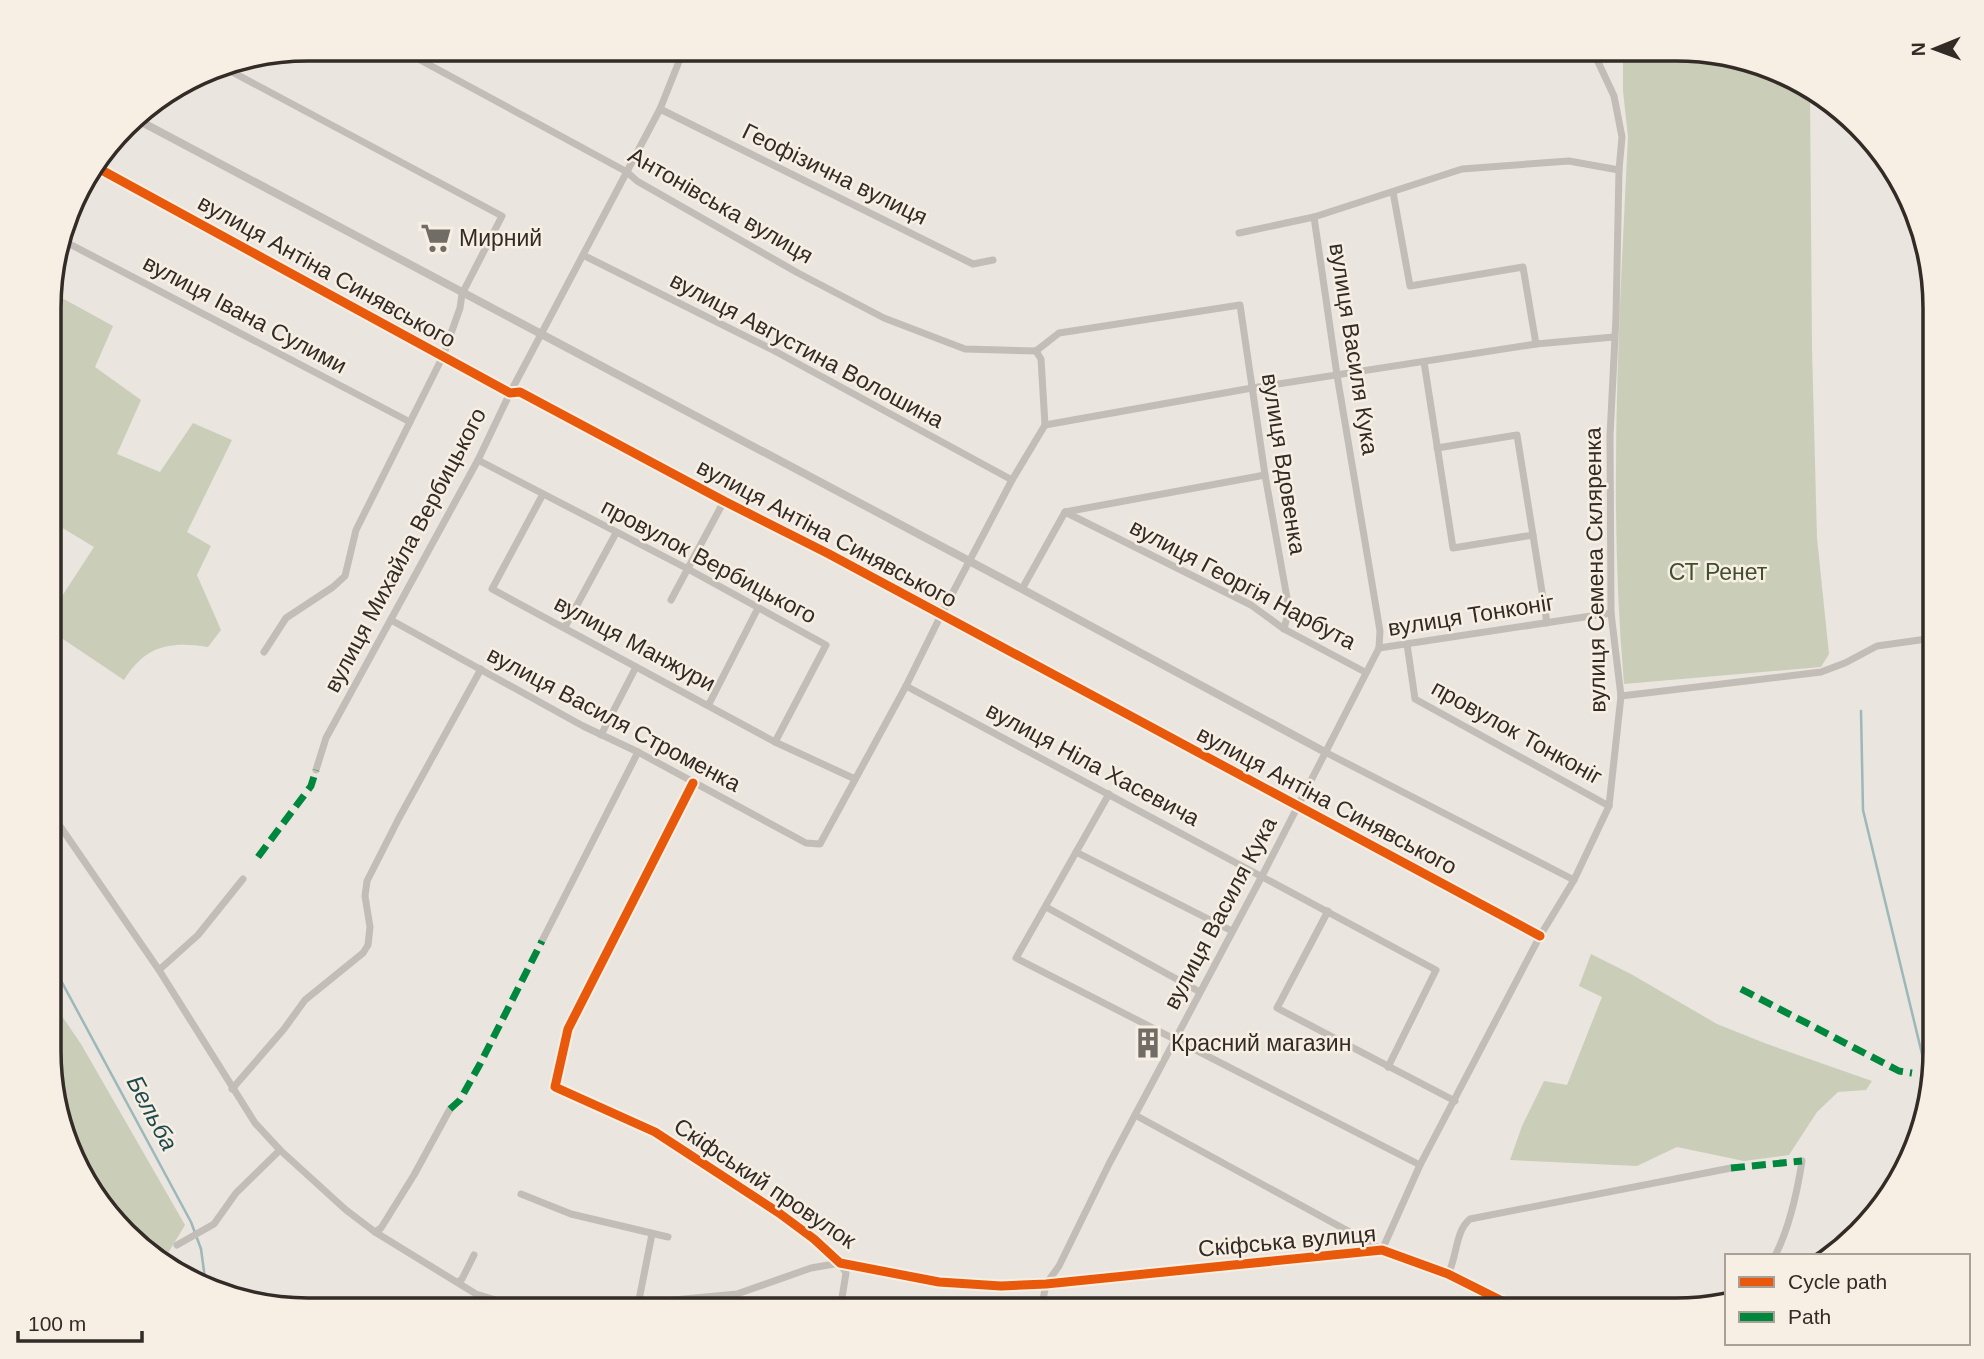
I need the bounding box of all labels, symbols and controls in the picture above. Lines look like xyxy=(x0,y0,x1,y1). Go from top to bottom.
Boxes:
north arrow xyxy=(1900,14,1970,84)
text: N xyxy=(1908,42,1929,56)
street label: Геофізична вулиця xyxy=(738,118,932,230)
street label: Антонівська вулиця xyxy=(624,142,818,268)
street label: вулиця Антіна Синявського xyxy=(194,189,460,353)
supermarket icon: Мирний xyxy=(419,221,453,255)
place label: Мирний xyxy=(459,225,542,251)
street label: вулиця Василя Кука xyxy=(1324,241,1384,457)
street label: вулиця Івана Сулими xyxy=(139,249,351,379)
street label: вулиця Августина Волошина xyxy=(666,267,948,433)
street label: вулиця Вдовенка xyxy=(1257,372,1311,557)
street label: вулиця Михайла Вербицького xyxy=(319,403,491,697)
street label: вулиця Семена Скляренка xyxy=(1580,427,1610,713)
street label: вулиця Антіна Синявського xyxy=(693,453,961,613)
street label: провулок Вербицького xyxy=(597,493,821,629)
street label: вулиця Георгія Нарбута xyxy=(1126,513,1361,655)
park label: СТ Ренет xyxy=(1669,559,1768,585)
street label: вулиця Тонконіг xyxy=(1386,589,1556,641)
street label: вулиця Манжури xyxy=(550,590,720,696)
street label: вулиця Василя Строменка xyxy=(483,641,745,797)
street label: провулок Тонконіг xyxy=(1427,674,1607,790)
street label: вулиця Ніла Хасевича xyxy=(982,697,1204,831)
street label: вулиця Антіна Синявського xyxy=(1193,720,1461,880)
street label: вулиця Василя Кука xyxy=(1158,812,1282,1014)
building icon: Красний магазин xyxy=(1131,1026,1165,1060)
place label: Красний магазин xyxy=(1171,1030,1351,1056)
water label: Бельба xyxy=(121,1071,183,1155)
street label: Скіфський провулок xyxy=(669,1112,862,1254)
street label: Скіфська вулиця xyxy=(1197,1220,1377,1262)
legend xyxy=(1725,1254,1970,1345)
text: Cycle path xyxy=(1788,1270,1887,1293)
scale bar xyxy=(18,1300,142,1344)
text: Path xyxy=(1788,1305,1831,1328)
text: 100 m xyxy=(28,1312,86,1335)

